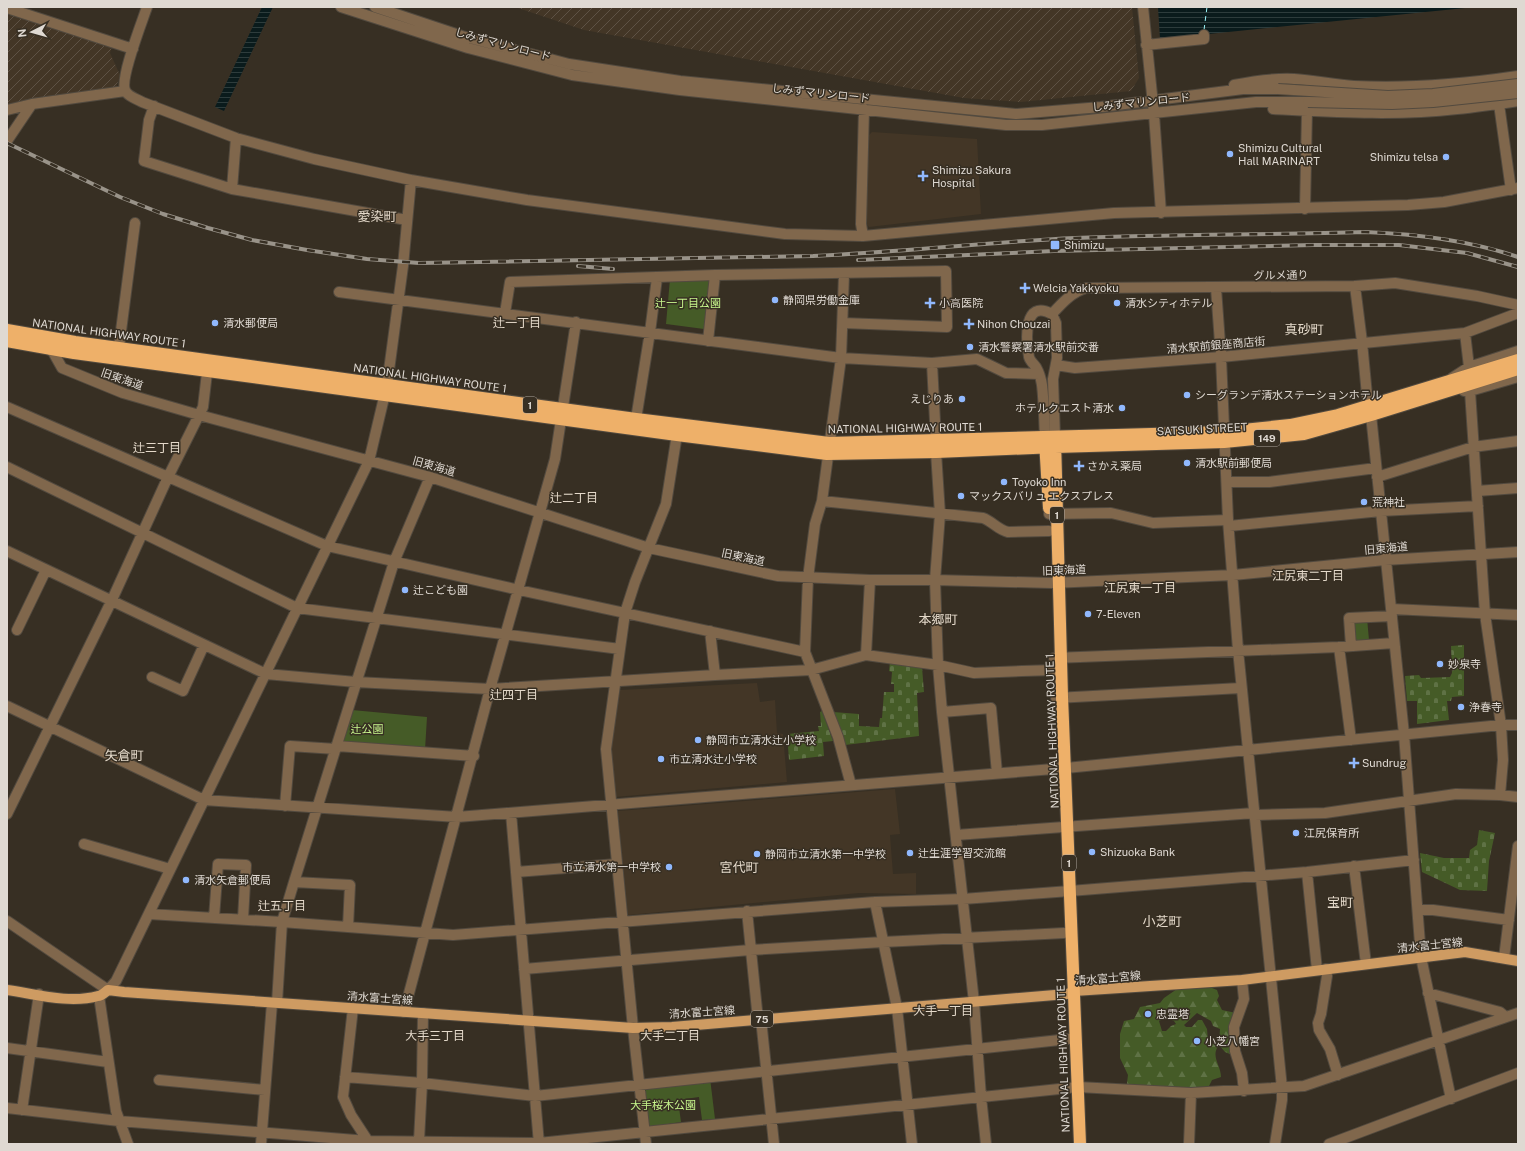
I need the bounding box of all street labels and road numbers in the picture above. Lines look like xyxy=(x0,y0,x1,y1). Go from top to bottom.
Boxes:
street label: しみずマリンロード xyxy=(454,25,552,63)
street label: しみずマリンロード xyxy=(771,82,871,104)
street label: しみずマリンロード xyxy=(1091,91,1191,113)
street label: グルメ通り xyxy=(1253,269,1309,281)
street label: NATIONAL HIGHWAY ROUTE 1 xyxy=(31,316,187,350)
street label: 清水駅前銀座商店街 xyxy=(1166,335,1266,355)
street label: NATIONAL HIGHWAY ROUTE 1 xyxy=(352,361,508,395)
street label: 旧東海道 xyxy=(99,366,145,392)
road number: 1 xyxy=(523,397,537,413)
street label: NATIONAL HIGHWAY ROUTE 1 xyxy=(827,421,983,435)
street label: SATSUKI STREET xyxy=(1156,421,1248,437)
road number: 149 xyxy=(1254,430,1280,446)
street label: 旧東海道 xyxy=(411,454,457,478)
road number: 1 xyxy=(1050,507,1064,523)
street label: 旧東海道 xyxy=(1364,540,1408,556)
street label: 旧東海道 xyxy=(720,547,766,567)
street label: 旧東海道 xyxy=(1042,563,1086,577)
street label: NATIONAL HIGHWAY ROUTE 1 xyxy=(1043,653,1061,809)
road number: 1 xyxy=(1062,855,1076,871)
street label: 清水富士宮線 xyxy=(1397,936,1463,954)
street label: 清水富士宮線 xyxy=(1075,969,1141,987)
street label: NATIONAL HIGHWAY ROUTE 1 xyxy=(1054,977,1072,1133)
street label: 清水富士宮線 xyxy=(347,990,413,1006)
street label: 清水富士宮線 xyxy=(669,1004,735,1020)
road number: 75 xyxy=(751,1011,773,1027)

